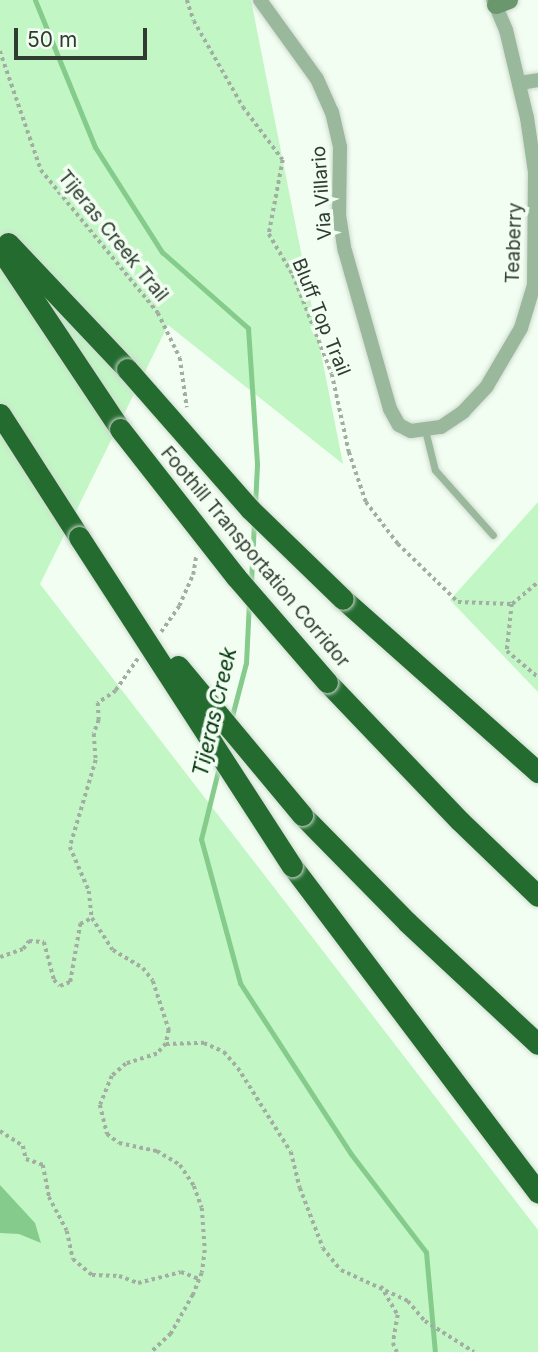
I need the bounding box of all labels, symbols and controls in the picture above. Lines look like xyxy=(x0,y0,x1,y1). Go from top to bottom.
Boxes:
scale bar xyxy=(18,14,150,58)
text: 50 m xyxy=(27,27,77,52)
street label: Via Villario xyxy=(307,145,337,241)
street label: Tijeras Creek Trail xyxy=(53,166,173,306)
street label: Teaberry xyxy=(501,202,527,284)
street label: Bluff Top Trail xyxy=(287,255,355,379)
street label: Foothill Transportation Corridor xyxy=(156,442,354,672)
water label: Tijeras Creek xyxy=(188,645,242,779)

